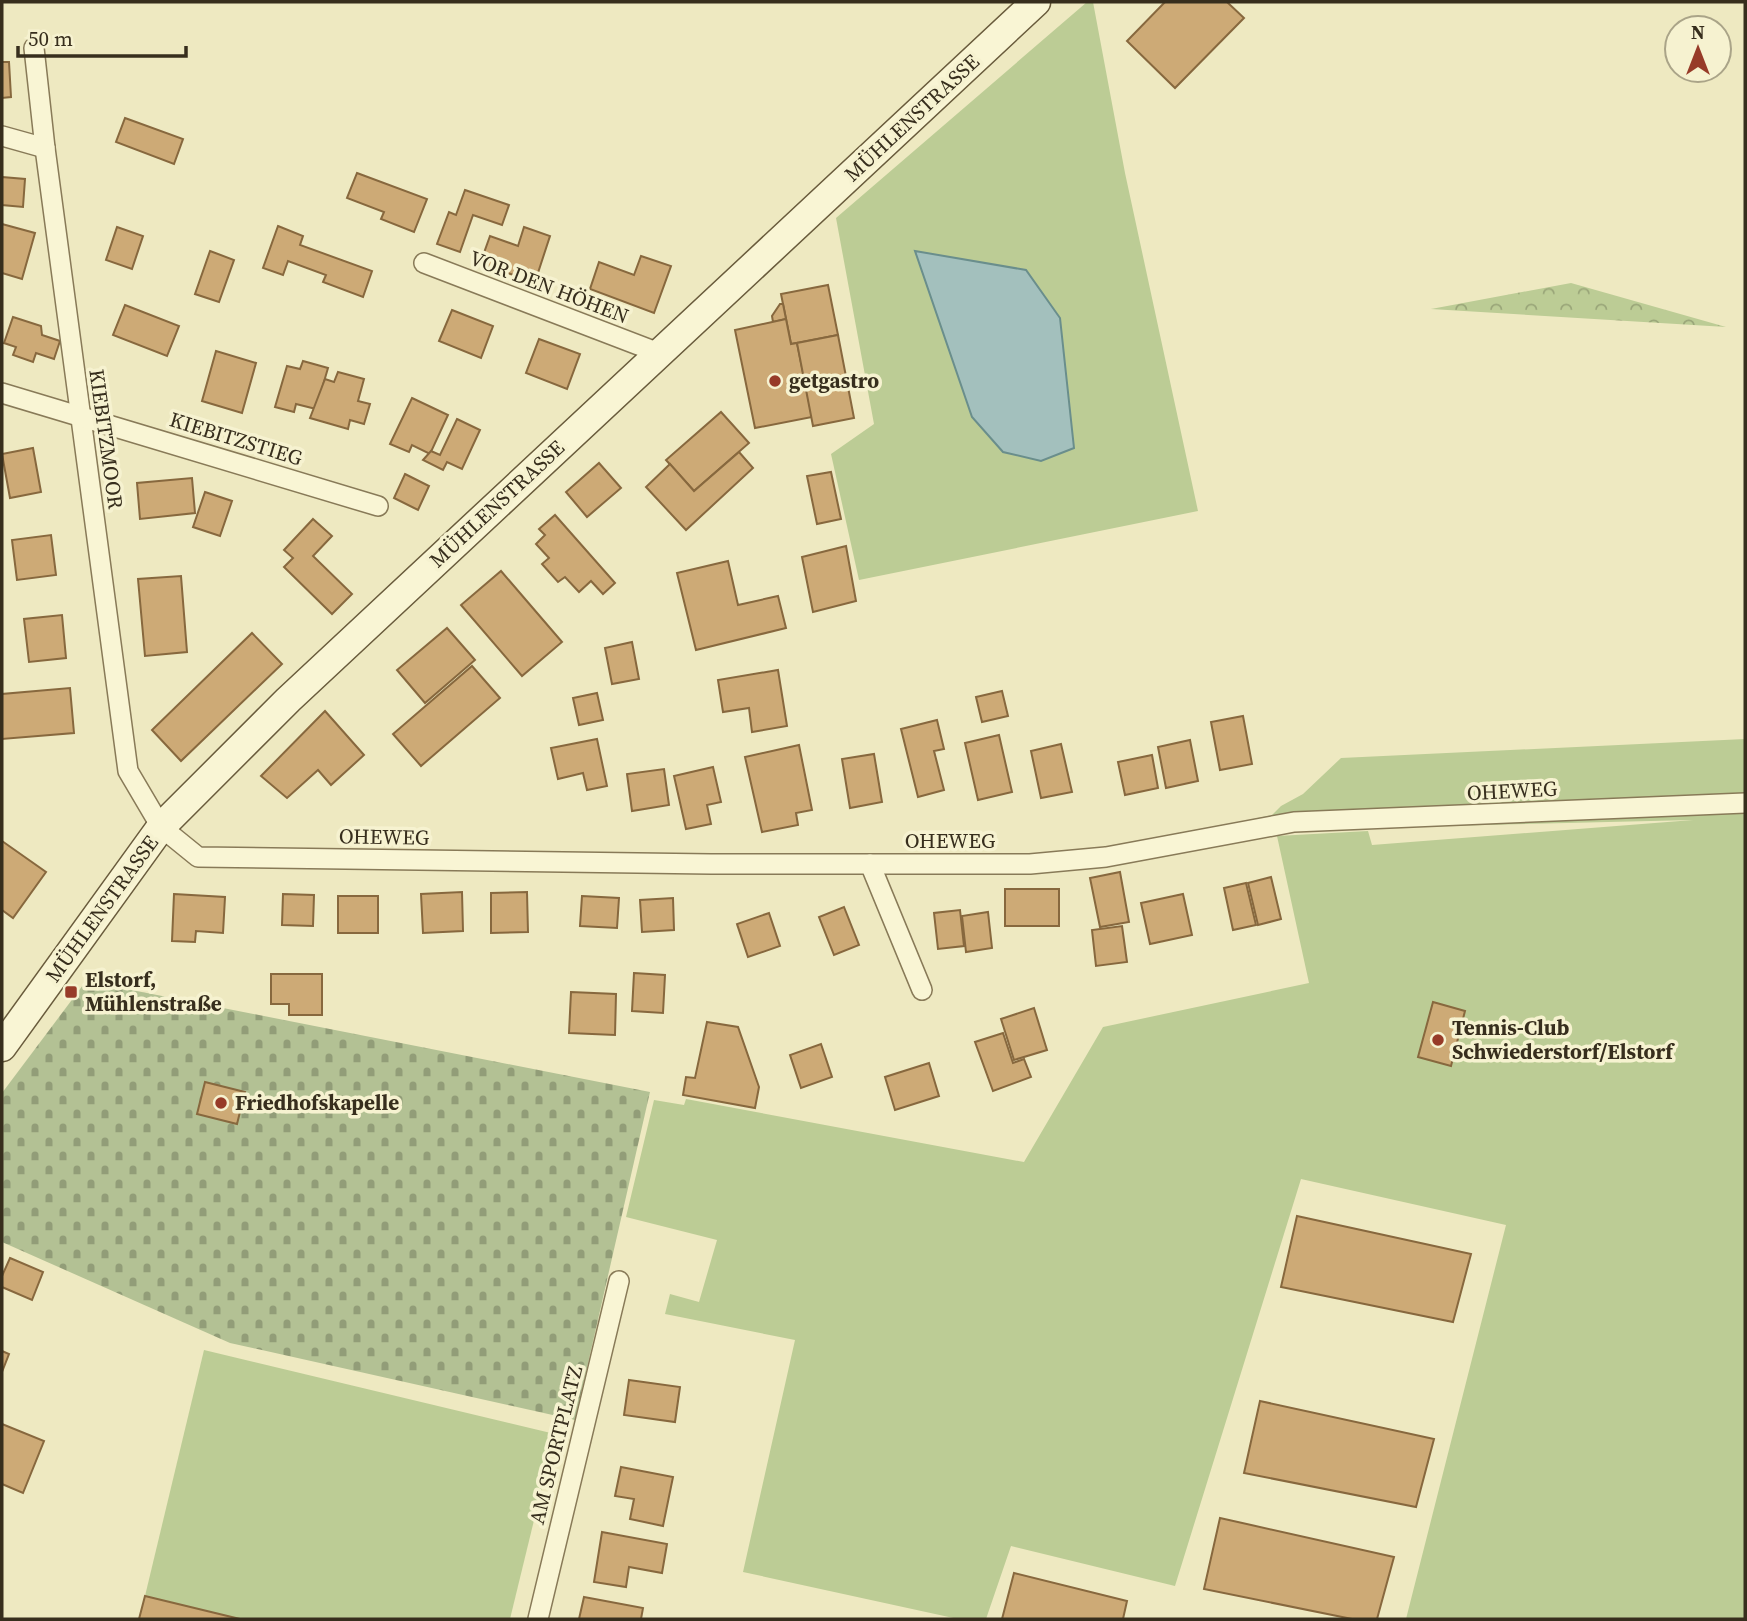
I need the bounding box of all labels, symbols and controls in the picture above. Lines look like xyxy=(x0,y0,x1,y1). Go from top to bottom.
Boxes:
scale bar xyxy=(18,14,186,58)
north arrow xyxy=(1663,14,1733,84)
text: N xyxy=(1691,19,1705,45)
text: 50 m xyxy=(28,24,73,53)
street label: MÜHLENSTRASSE xyxy=(838,47,986,188)
street label: VOR DEN HÖHEN xyxy=(465,243,633,330)
place label: getgastro xyxy=(789,366,879,395)
street label: KIEBITZMOOR xyxy=(82,367,131,511)
marker: getgastro xyxy=(767,373,783,389)
street label: KIEBITZSTIEG xyxy=(166,405,306,472)
street label: MÜHLENSTRASSE xyxy=(423,433,571,574)
street label: OHEWEG xyxy=(1466,774,1558,807)
street label: OHEWEG xyxy=(339,821,429,852)
street label: OHEWEG xyxy=(905,826,995,855)
street label: MÜHLENSTRASSE xyxy=(38,829,165,988)
place label: Elstorf, Mühlenstraße xyxy=(85,965,222,1018)
marker: Elstorf, Mühlenstraße xyxy=(63,984,79,1000)
place label: Tennis-Club Schwiederstorf/Elstorf xyxy=(1452,1013,1675,1066)
marker: Tennis-Club Schwiederstorf/Elstorf xyxy=(1430,1032,1446,1048)
place label: Friedhofskapelle xyxy=(235,1088,399,1117)
marker: Friedhofskapelle xyxy=(213,1095,229,1111)
street label: AM SPORTPLATZ xyxy=(522,1362,589,1527)

